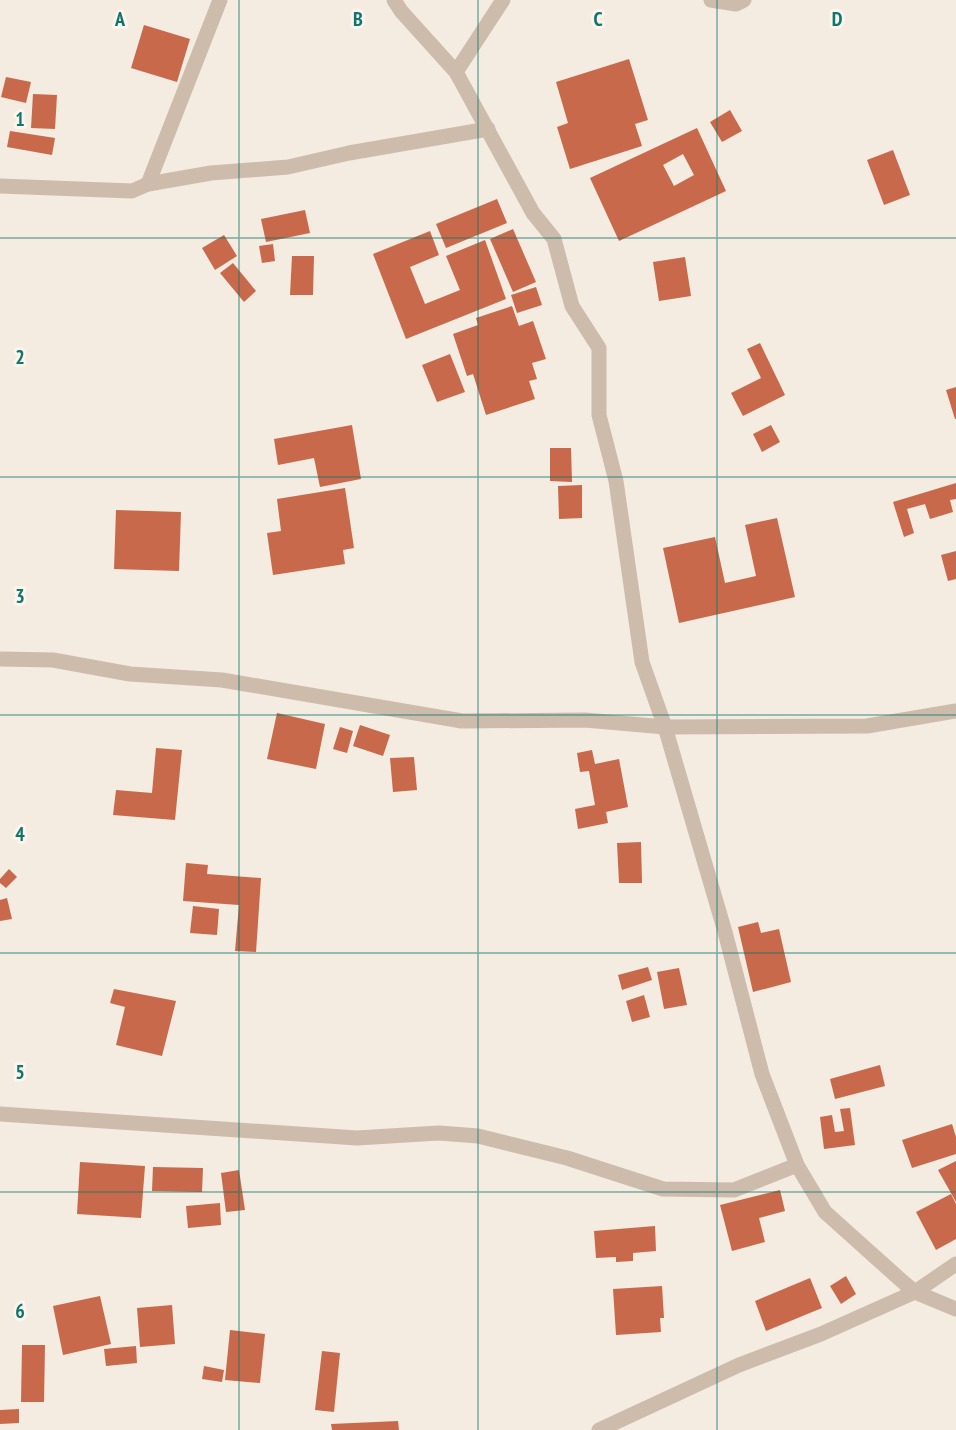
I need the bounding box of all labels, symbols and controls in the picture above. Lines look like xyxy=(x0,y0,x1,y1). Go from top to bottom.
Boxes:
text: A xyxy=(114,6,126,32)
text: B xyxy=(353,6,363,32)
text: C xyxy=(593,6,603,32)
text: D xyxy=(832,6,843,32)
text: 1 xyxy=(15,106,25,132)
text: 2 xyxy=(15,344,25,370)
text: 3 xyxy=(15,583,25,609)
text: 4 xyxy=(15,821,25,847)
text: 5 xyxy=(15,1059,25,1085)
text: 6 xyxy=(15,1298,25,1324)

